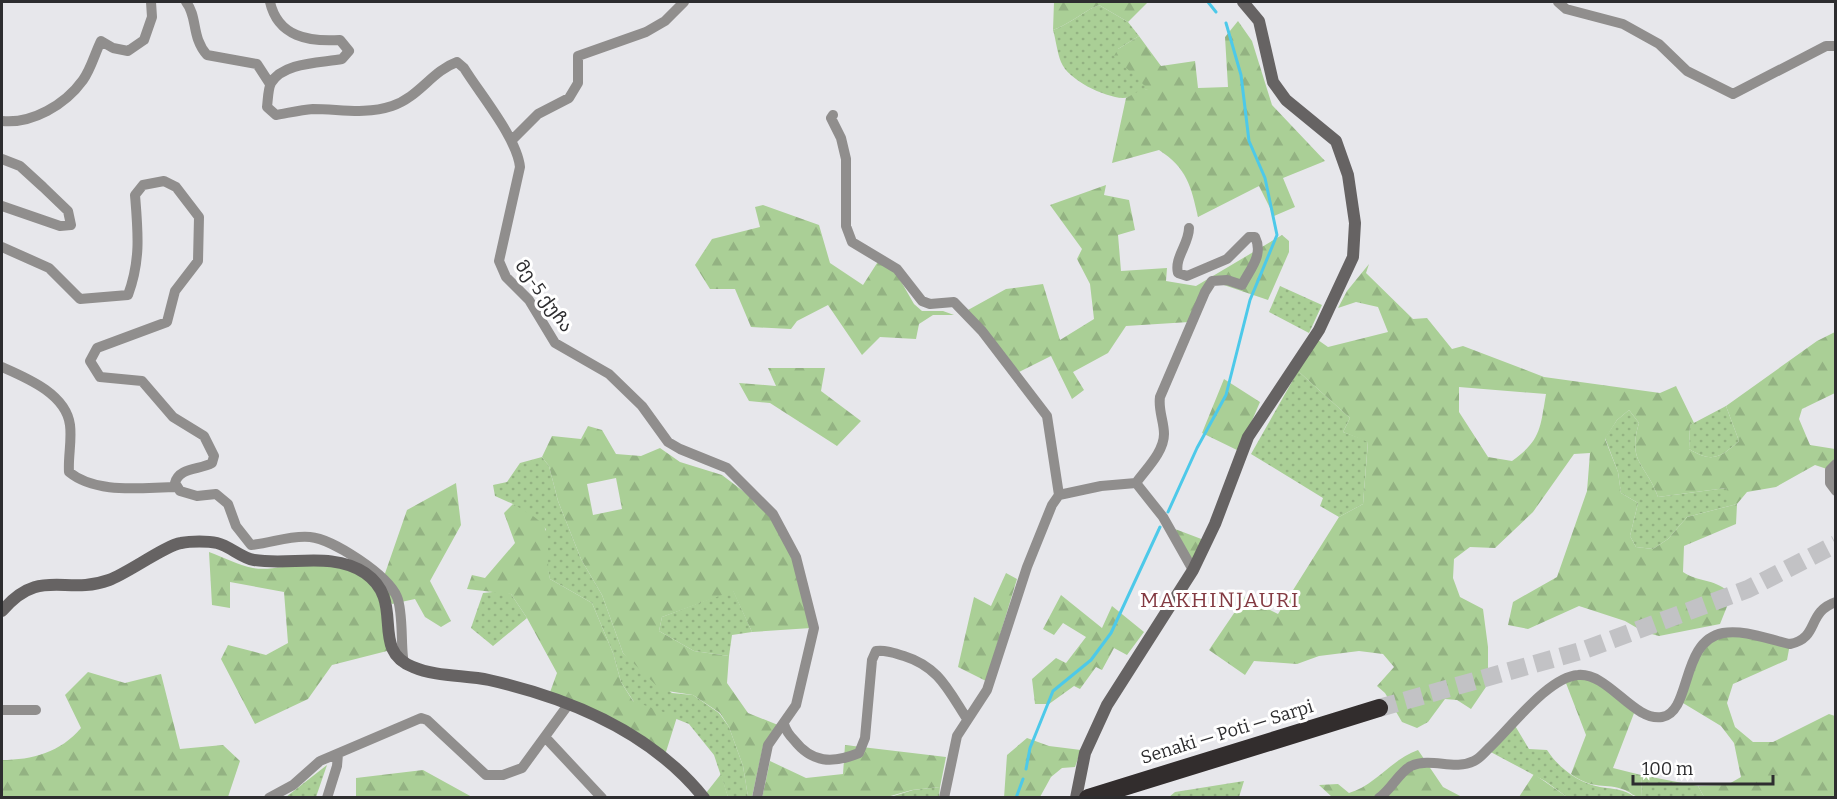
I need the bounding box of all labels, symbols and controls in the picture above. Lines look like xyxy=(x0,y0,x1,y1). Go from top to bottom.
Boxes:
street label: მე-5 ქუჩა xyxy=(510,256,578,336)
district label: MAKHINJAURI xyxy=(1140,587,1300,613)
street label: Senaki — Poti — Sarpi xyxy=(1138,695,1316,769)
scale bar xyxy=(1633,748,1772,786)
text: 100 m xyxy=(1642,758,1693,780)

